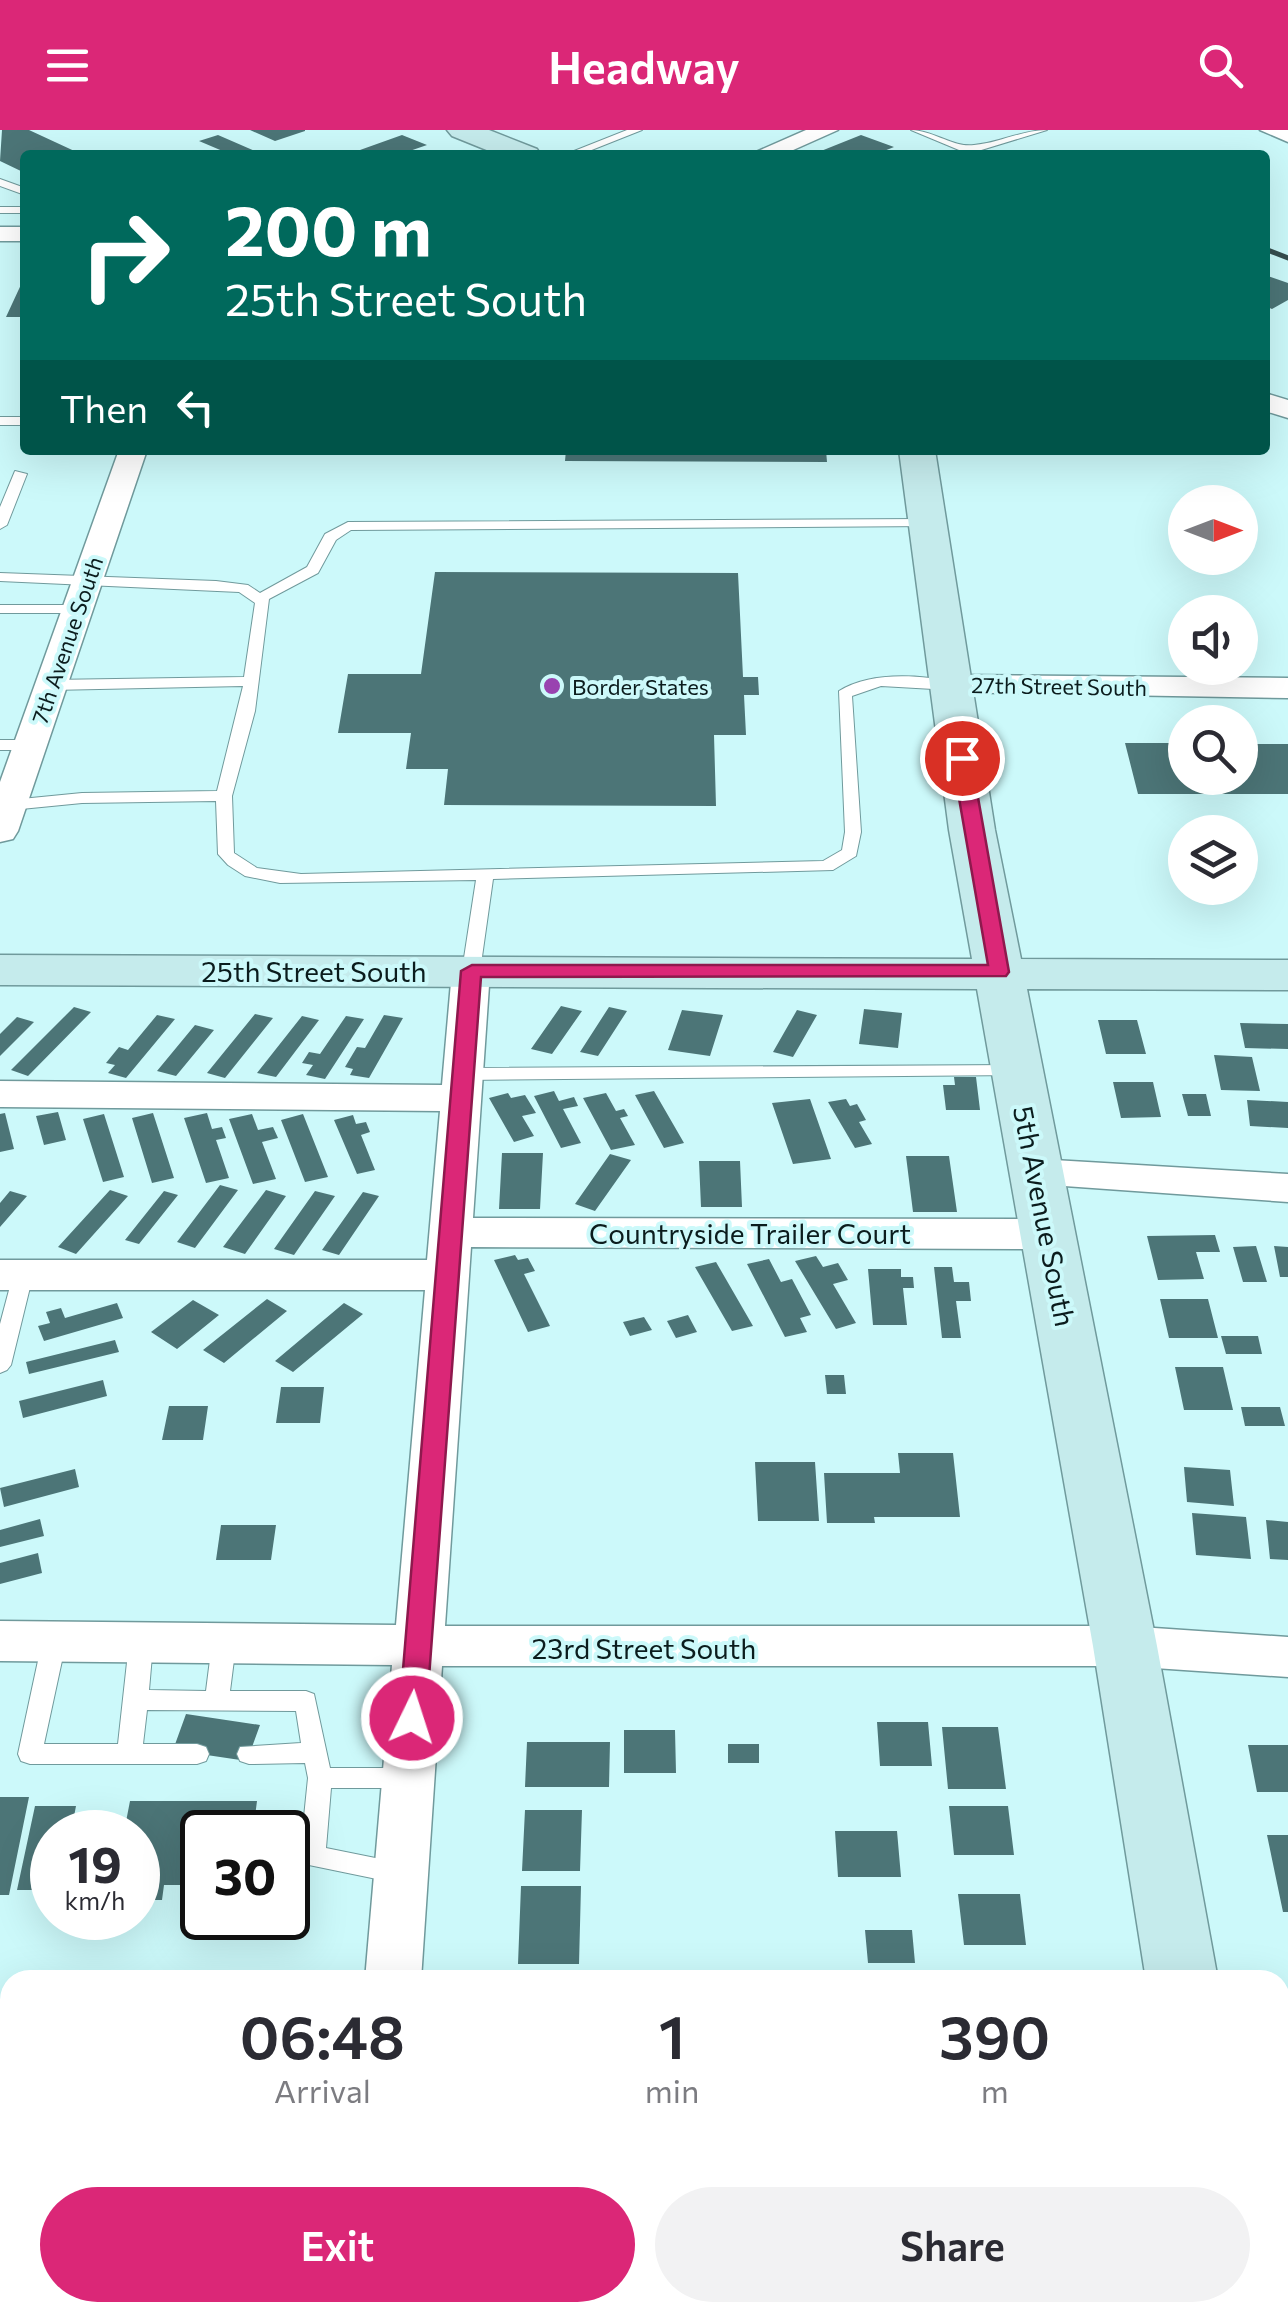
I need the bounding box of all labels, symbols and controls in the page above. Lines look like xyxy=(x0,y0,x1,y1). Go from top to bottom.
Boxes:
icon: menu xyxy=(40,38,95,93)
text: Headway xyxy=(548,38,740,93)
icon: search xyxy=(1193,38,1248,93)
text: 200 m xyxy=(225,185,432,270)
icon: right xyxy=(60,190,190,320)
text: 25th Street South xyxy=(225,270,587,325)
icon: left xyxy=(168,380,223,435)
text: Then xyxy=(60,384,148,431)
north arrow xyxy=(1168,485,1258,575)
map controls xyxy=(1168,485,1258,905)
street label: 7th Avenue South xyxy=(26,553,108,727)
button: sound xyxy=(1168,595,1258,685)
street label: 27th Street South xyxy=(971,671,1147,701)
place label: Border States xyxy=(572,673,709,700)
marker: Border States xyxy=(541,675,563,697)
button: search xyxy=(1168,705,1258,795)
pin xyxy=(920,716,1005,801)
icon: arrive xyxy=(935,731,990,786)
button: layers xyxy=(1168,815,1258,905)
street label: 25th Street South xyxy=(201,954,427,988)
street label: 5th Avenue South xyxy=(1007,1103,1083,1329)
street label: Countryside Trailer Court xyxy=(589,1216,911,1250)
street label: 23rd Street South xyxy=(532,1631,756,1665)
position arrow xyxy=(360,1666,464,1770)
speed limit sign: 30 xyxy=(180,1810,310,1940)
text: 19 xyxy=(68,1832,122,1893)
text: km/h xyxy=(65,1885,125,1915)
text: 06:48 xyxy=(240,1998,405,2071)
text: 1 xyxy=(659,1998,685,2071)
text: 390 xyxy=(939,1998,1050,2071)
text: Arrival xyxy=(274,2070,371,2110)
text: min xyxy=(645,2070,699,2110)
text: m xyxy=(981,2070,1009,2110)
button: Exit xyxy=(40,2187,635,2302)
button: Share xyxy=(655,2187,1250,2302)

